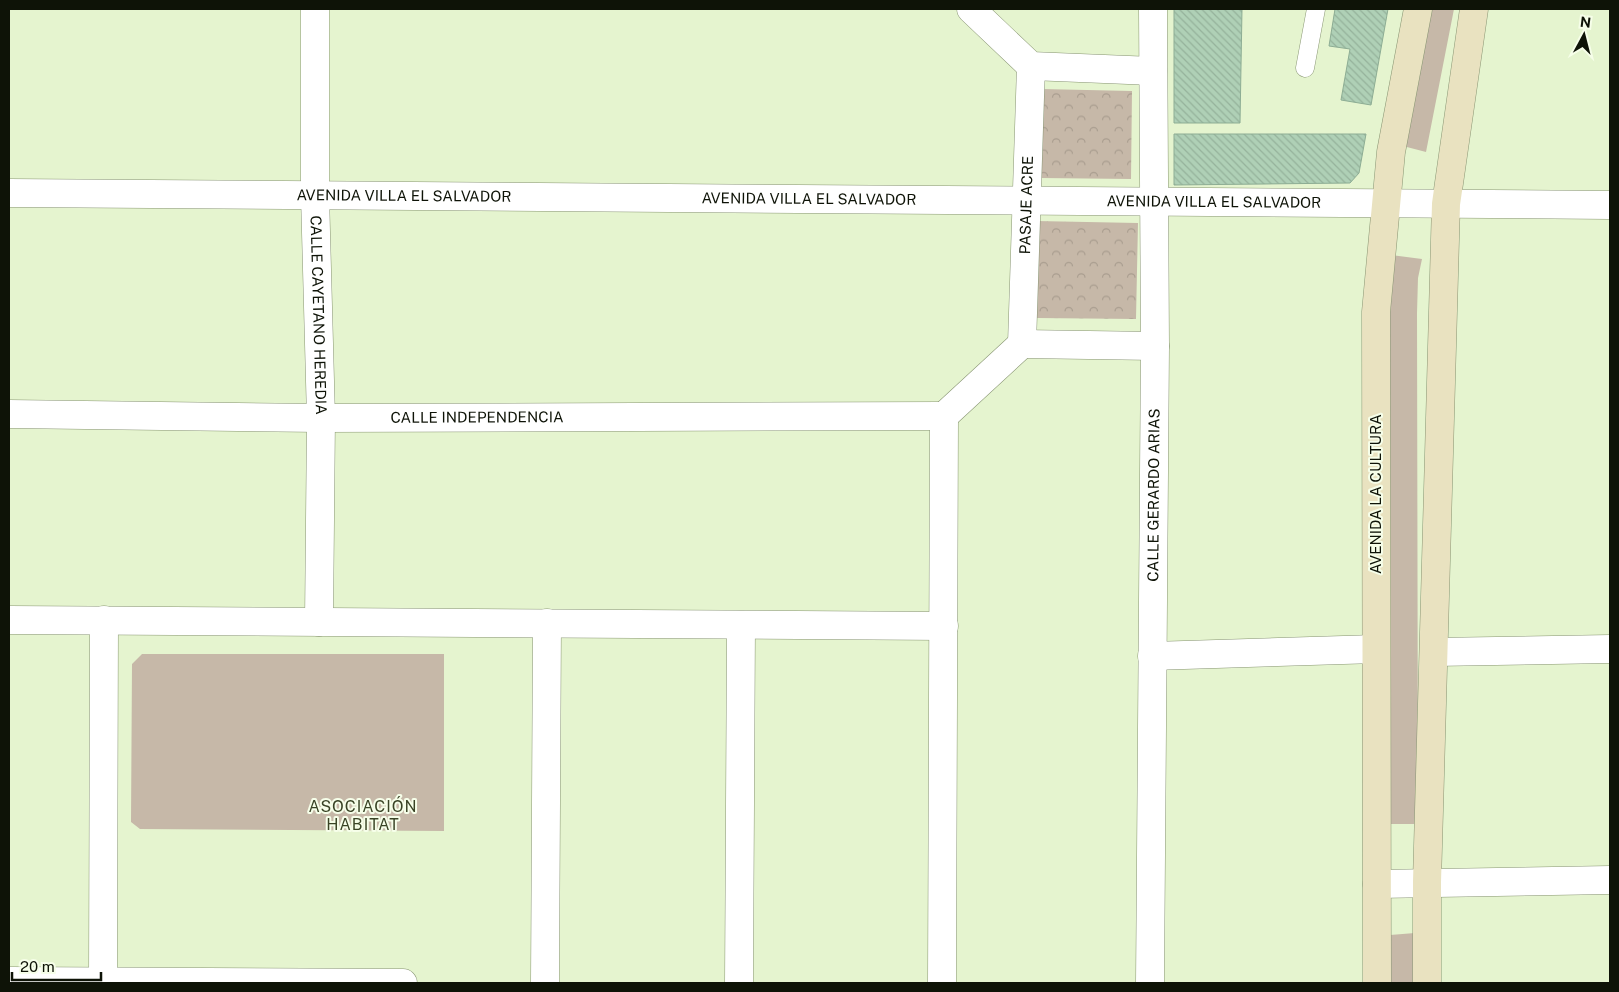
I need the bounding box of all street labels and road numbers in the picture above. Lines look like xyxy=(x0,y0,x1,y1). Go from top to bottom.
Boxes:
street label: PASAJE ACRE xyxy=(1016,156,1036,255)
street label: AVENIDA VILLA EL SALVADOR xyxy=(297,186,511,205)
street label: AVENIDA VILLA EL SALVADOR xyxy=(702,189,916,208)
street label: AVENIDA VILLA EL SALVADOR xyxy=(1107,192,1321,211)
street label: CALLE CAYETANO HEREDIA xyxy=(308,215,330,415)
street label: CALLE INDEPENDENCIA xyxy=(390,408,564,426)
street label: CALLE GERARDO ARIAS xyxy=(1144,408,1163,582)
street label: AVENIDA LA CULTURA xyxy=(1367,414,1384,574)

